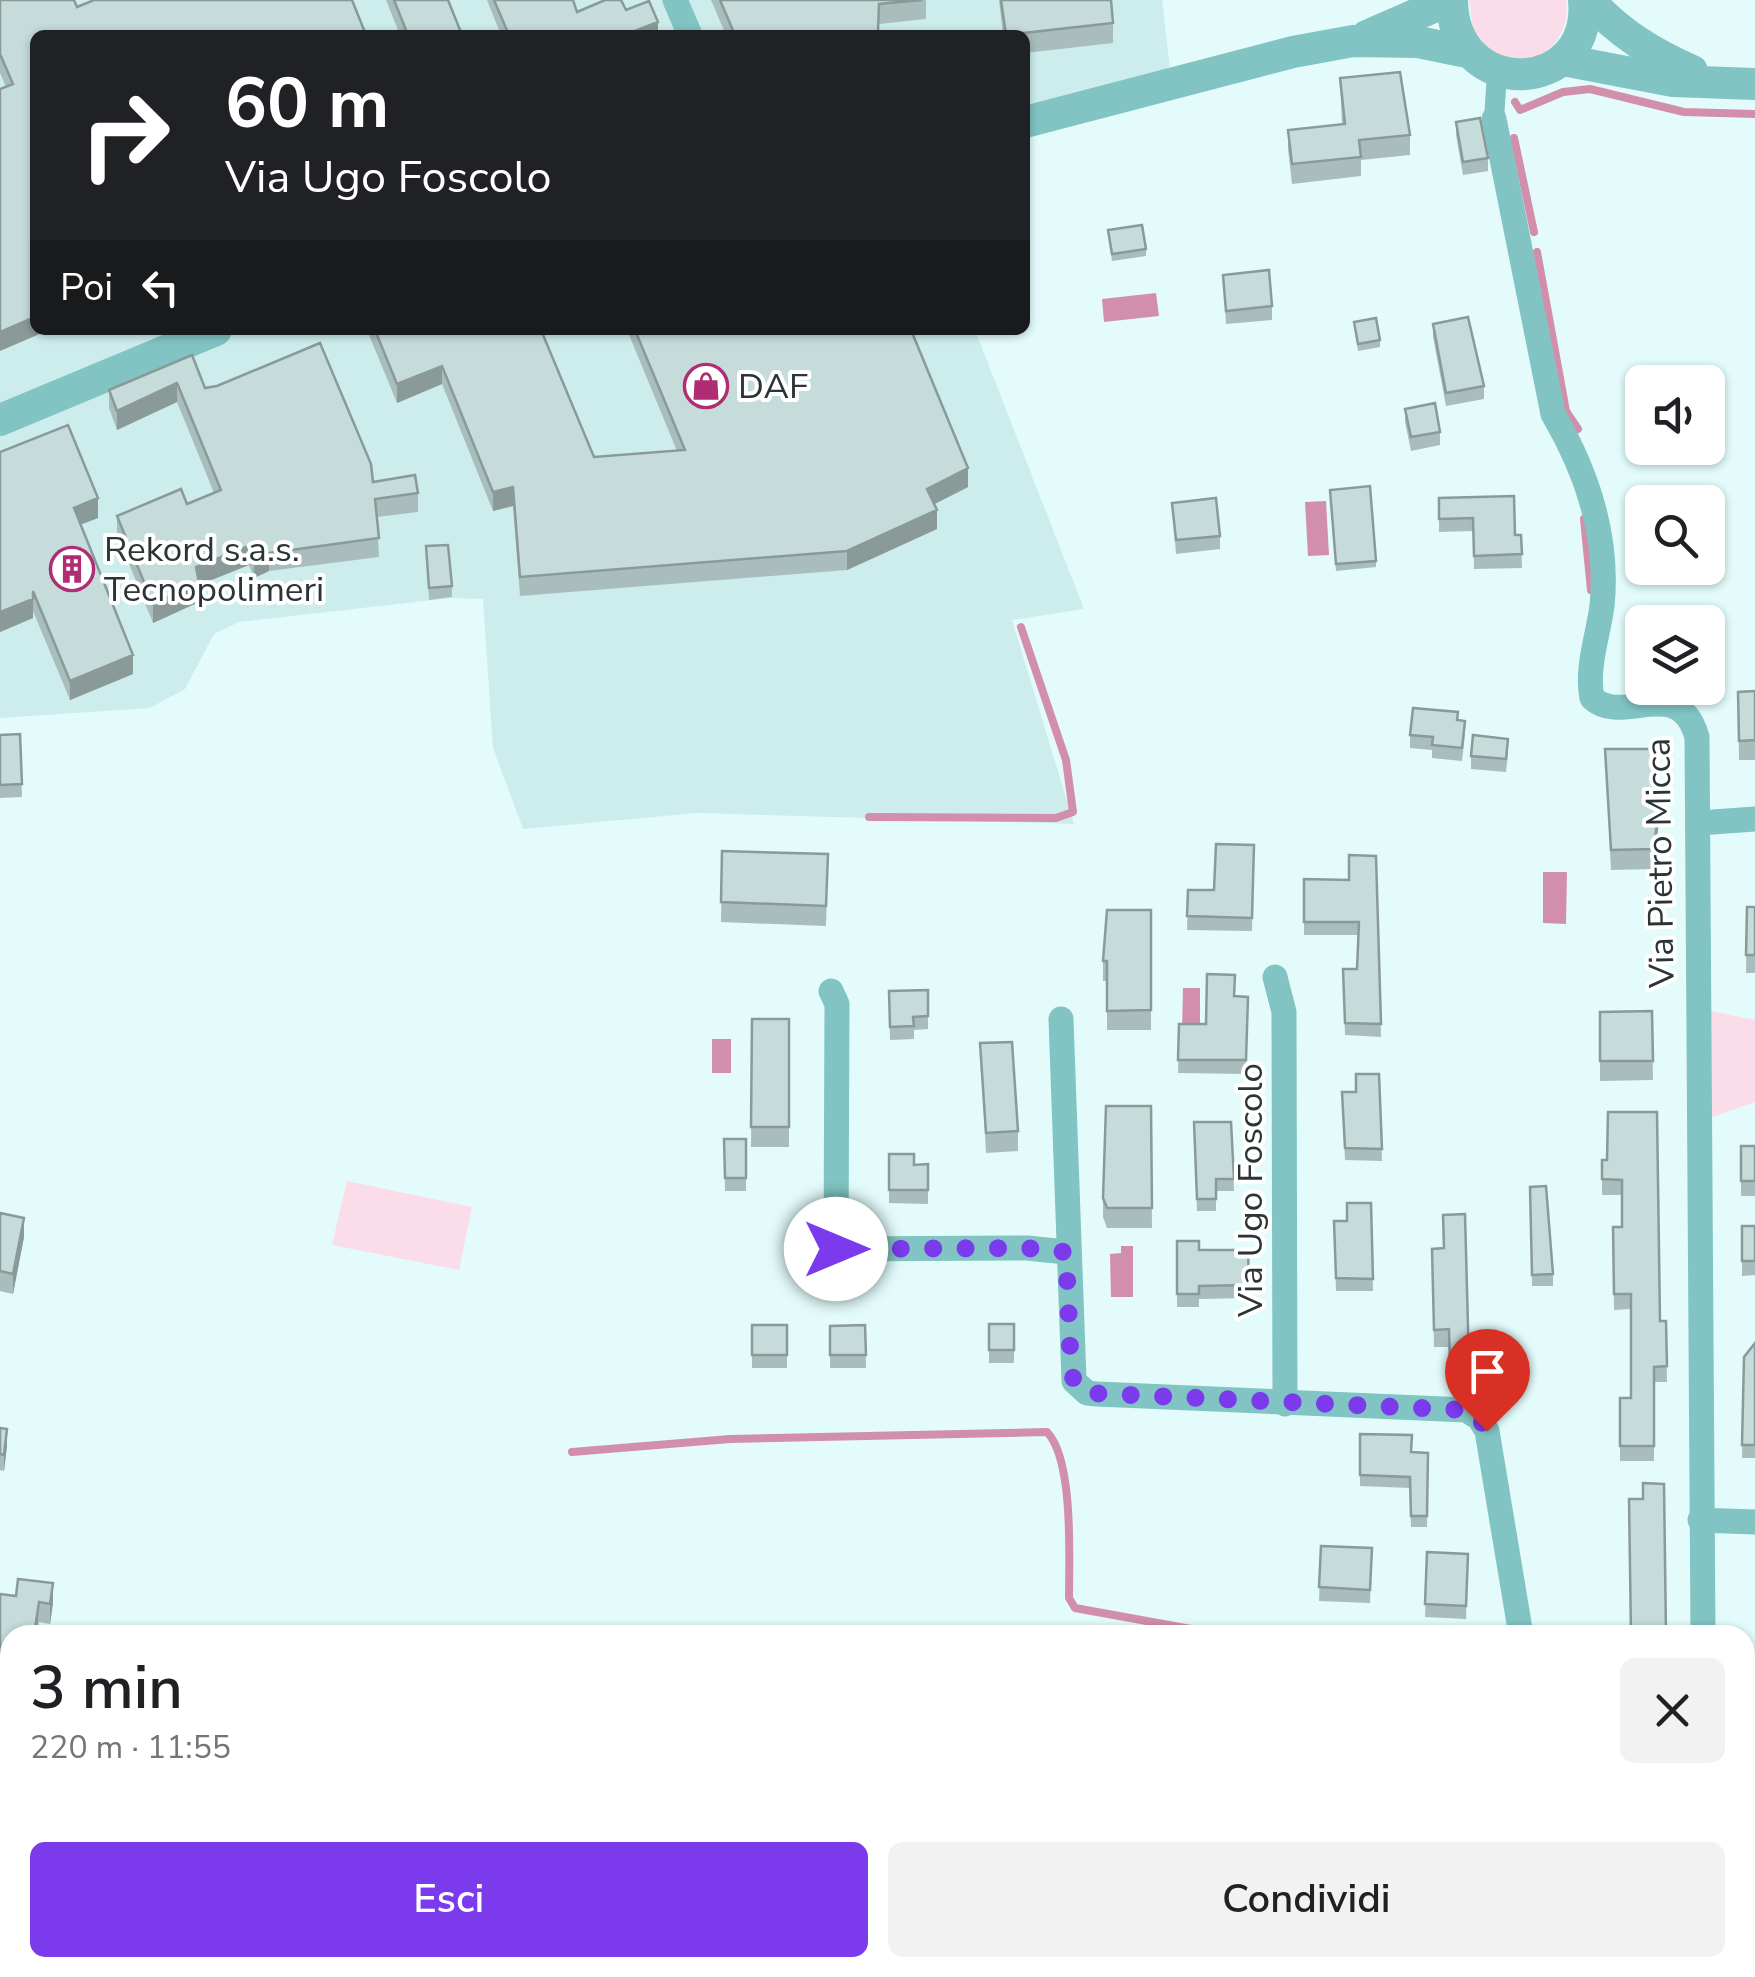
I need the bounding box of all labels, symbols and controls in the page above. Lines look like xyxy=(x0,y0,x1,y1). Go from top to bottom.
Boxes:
text: 60 m xyxy=(225,56,389,152)
icon: right xyxy=(60,70,190,200)
text: Via Ugo Foscolo xyxy=(225,147,552,208)
icon: left xyxy=(133,260,188,315)
text: Poi xyxy=(60,262,113,313)
shop icon: DAF xyxy=(683,363,729,409)
place label: DAF xyxy=(738,363,808,410)
map controls xyxy=(1625,365,1725,705)
button: sound xyxy=(1625,365,1725,465)
button: search xyxy=(1625,485,1725,585)
place label: Rekord s.a.s. Tecnopolimeri xyxy=(104,526,324,613)
building icon: Rekord s.a.s. Tecnopolimeri xyxy=(49,546,95,592)
button: layers xyxy=(1625,605,1725,705)
street label: Via Pietro Micca xyxy=(1634,738,1686,989)
street label: Via Ugo Foscolo xyxy=(1227,1063,1274,1318)
position arrow xyxy=(784,1197,888,1301)
pin xyxy=(1445,1329,1530,1432)
icon: arrive xyxy=(1460,1344,1515,1399)
text: 3 min xyxy=(30,1647,183,1729)
button: close xyxy=(1620,1658,1725,1763)
text: 220 m · 11:55 xyxy=(30,1726,231,1769)
button: Esci xyxy=(30,1842,868,1957)
button: Condividi xyxy=(888,1842,1725,1957)

